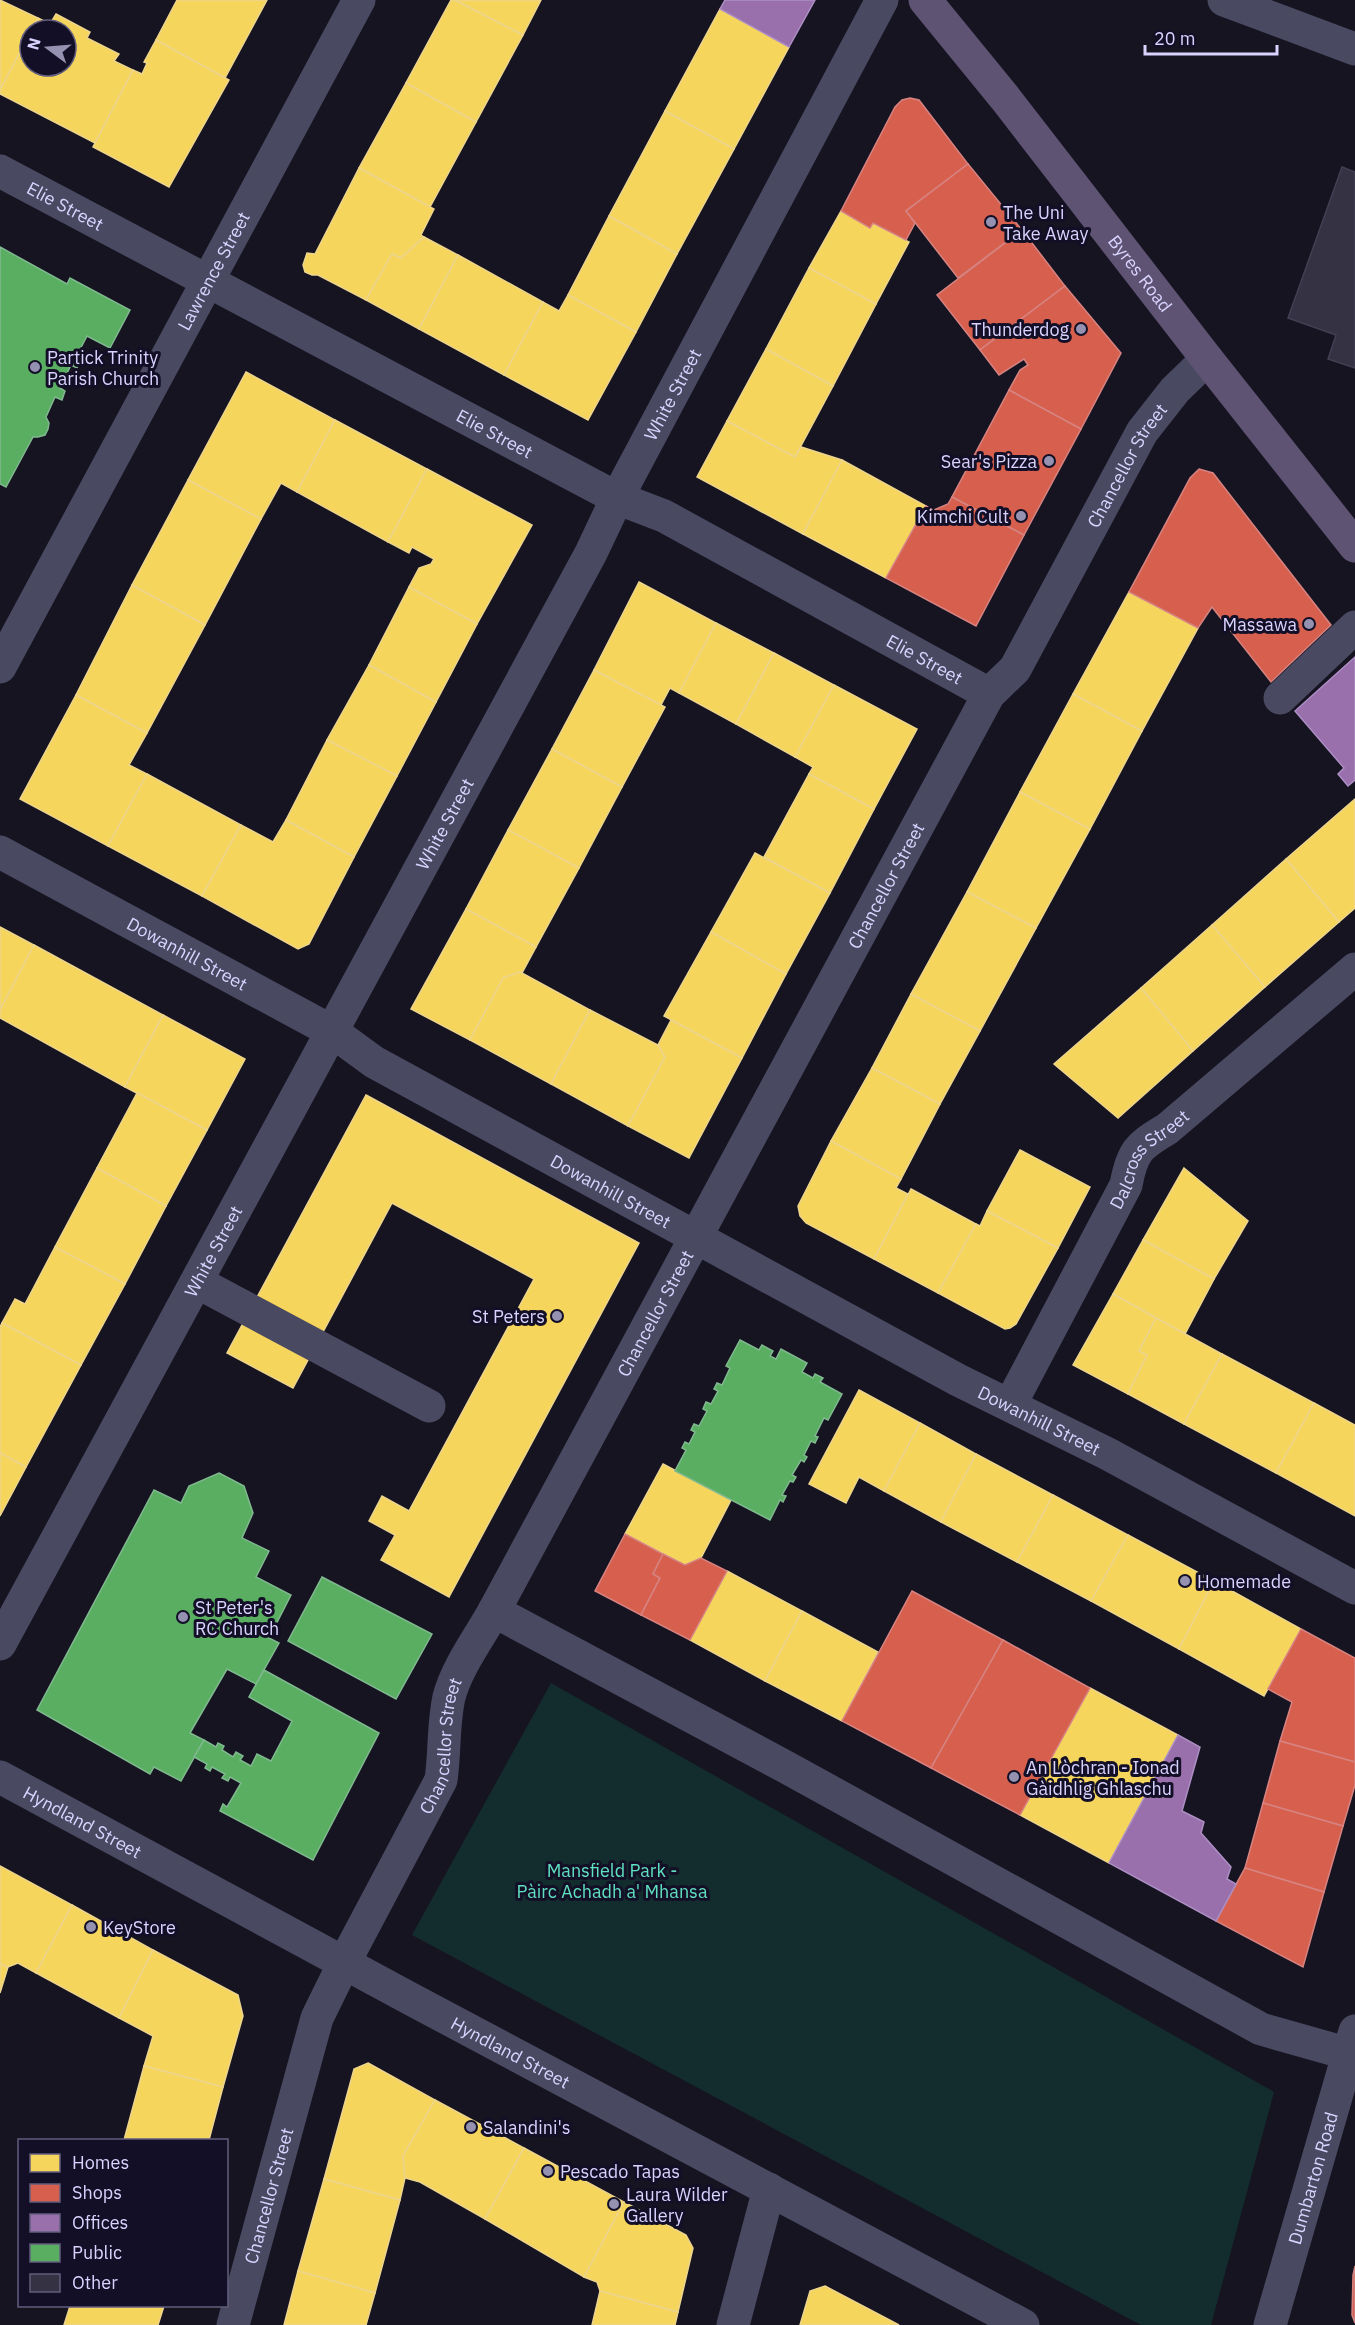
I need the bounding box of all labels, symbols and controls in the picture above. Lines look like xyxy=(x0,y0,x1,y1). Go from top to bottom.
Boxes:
north arrow xyxy=(18,18,78,78)
scale bar xyxy=(1145,18,1277,56)
text: 20 m xyxy=(1154,27,1196,50)
text: N xyxy=(22,36,45,52)
street label: Elie Street xyxy=(23,176,108,235)
place label: The Uni Take Away xyxy=(1003,201,1088,245)
street label: Lawrence Street xyxy=(172,207,255,334)
marker: The Uni Take Away xyxy=(984,215,998,229)
street label: Byres Road xyxy=(1103,230,1178,316)
place label: Thunderdog xyxy=(971,318,1069,341)
marker: Thunderdog xyxy=(1074,322,1088,336)
street label: White Street xyxy=(638,345,706,444)
place label: Partick Trinity Parish Church xyxy=(47,346,159,390)
marker: Partick Trinity Parish Church xyxy=(28,360,42,374)
street label: Chancellor Street xyxy=(1082,398,1172,531)
street label: Elie Street xyxy=(453,404,537,463)
place label: Sear's Pizza xyxy=(941,450,1037,473)
marker: Sear's Pizza xyxy=(1042,454,1056,468)
place label: Kimchi Cult xyxy=(917,505,1009,528)
marker: Kimchi Cult xyxy=(1014,509,1028,523)
place label: Massawa xyxy=(1223,613,1297,636)
marker: Massawa xyxy=(1302,617,1316,631)
street label: Elie Street xyxy=(883,629,967,689)
street label: White Street xyxy=(410,774,478,873)
street label: Chancellor Street xyxy=(842,818,929,953)
street label: Dowanhill Street xyxy=(123,911,252,995)
street label: Dalcross Street xyxy=(1104,1104,1193,1213)
street label: Dowanhill Street xyxy=(547,1149,675,1233)
street label: White Street xyxy=(179,1201,247,1301)
street label: Chancellor Street xyxy=(611,1246,698,1380)
place label: St Peters xyxy=(472,1305,545,1328)
marker: St Peters xyxy=(550,1309,564,1323)
street label: Dowanhill Street xyxy=(974,1380,1104,1460)
place label: Homemade xyxy=(1197,1570,1291,1593)
marker: Homemade xyxy=(1178,1574,1192,1588)
place label: St Peter's RC Church xyxy=(195,1596,279,1640)
marker: St Peter's RC Church xyxy=(176,1610,190,1624)
street label: Chancellor Street xyxy=(414,1674,466,1818)
place label: An Lòchran - Ionad Gàidhlig Ghlaschu xyxy=(1026,1756,1180,1800)
marker: An Lòchran - Ionad Gàidhlig Ghlaschu xyxy=(1007,1770,1021,1784)
street label: Hyndland Street xyxy=(19,1780,146,1863)
park label: Mansfield Park - Pàirc Achadh a' Mhansa xyxy=(517,1859,708,1903)
place label: KeyStore xyxy=(103,1916,176,1939)
marker: KeyStore xyxy=(84,1920,98,1934)
street label: Hyndland Street xyxy=(447,2011,574,2093)
street label: Dumbarton Road xyxy=(1282,2109,1343,2247)
place label: Salandini's xyxy=(483,2116,571,2139)
marker: Salandini's xyxy=(464,2120,478,2134)
street label: Chancellor Street xyxy=(239,2125,298,2266)
legend xyxy=(18,2139,228,2307)
text: Homes xyxy=(72,2151,129,2174)
place label: Pescado Tapas xyxy=(560,2160,680,2183)
marker: Pescado Tapas xyxy=(541,2164,555,2178)
text: Shops xyxy=(72,2181,122,2204)
place label: Laura Wilder Gallery xyxy=(626,2183,728,2227)
marker: Laura Wilder Gallery xyxy=(607,2197,621,2211)
text: Offices xyxy=(72,2211,128,2234)
text: Public xyxy=(72,2241,122,2264)
text: Other xyxy=(72,2271,118,2294)

